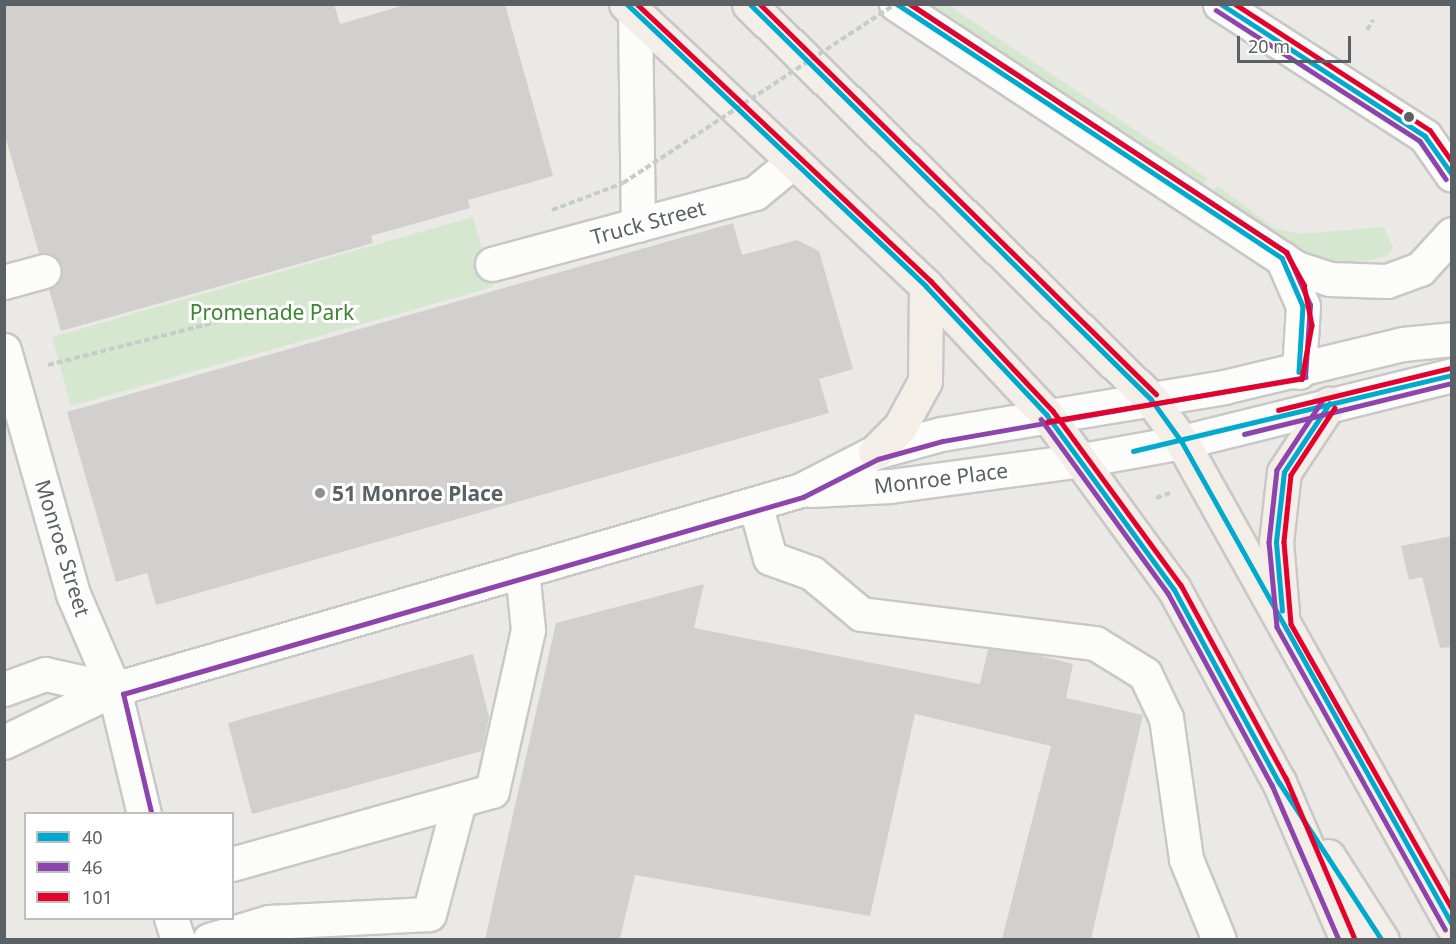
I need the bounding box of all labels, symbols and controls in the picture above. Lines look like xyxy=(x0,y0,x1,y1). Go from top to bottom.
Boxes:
scale bar xyxy=(1240,24,1354,62)
text: 20 m xyxy=(1248,34,1290,58)
unlabelled marker xyxy=(1403,111,1415,123)
street label: Truck Street xyxy=(588,195,708,249)
park label: Promenade Park xyxy=(190,299,354,325)
street label: Monroe Place xyxy=(873,457,1009,499)
street label: Monroe Street xyxy=(30,477,96,619)
place label: 51 Monroe Place xyxy=(332,480,503,506)
marker: 51 Monroe Place xyxy=(313,486,327,500)
legend xyxy=(24,812,234,920)
text: 40 xyxy=(82,825,103,849)
text: 46 xyxy=(82,855,103,879)
text: 101 xyxy=(82,885,113,909)

